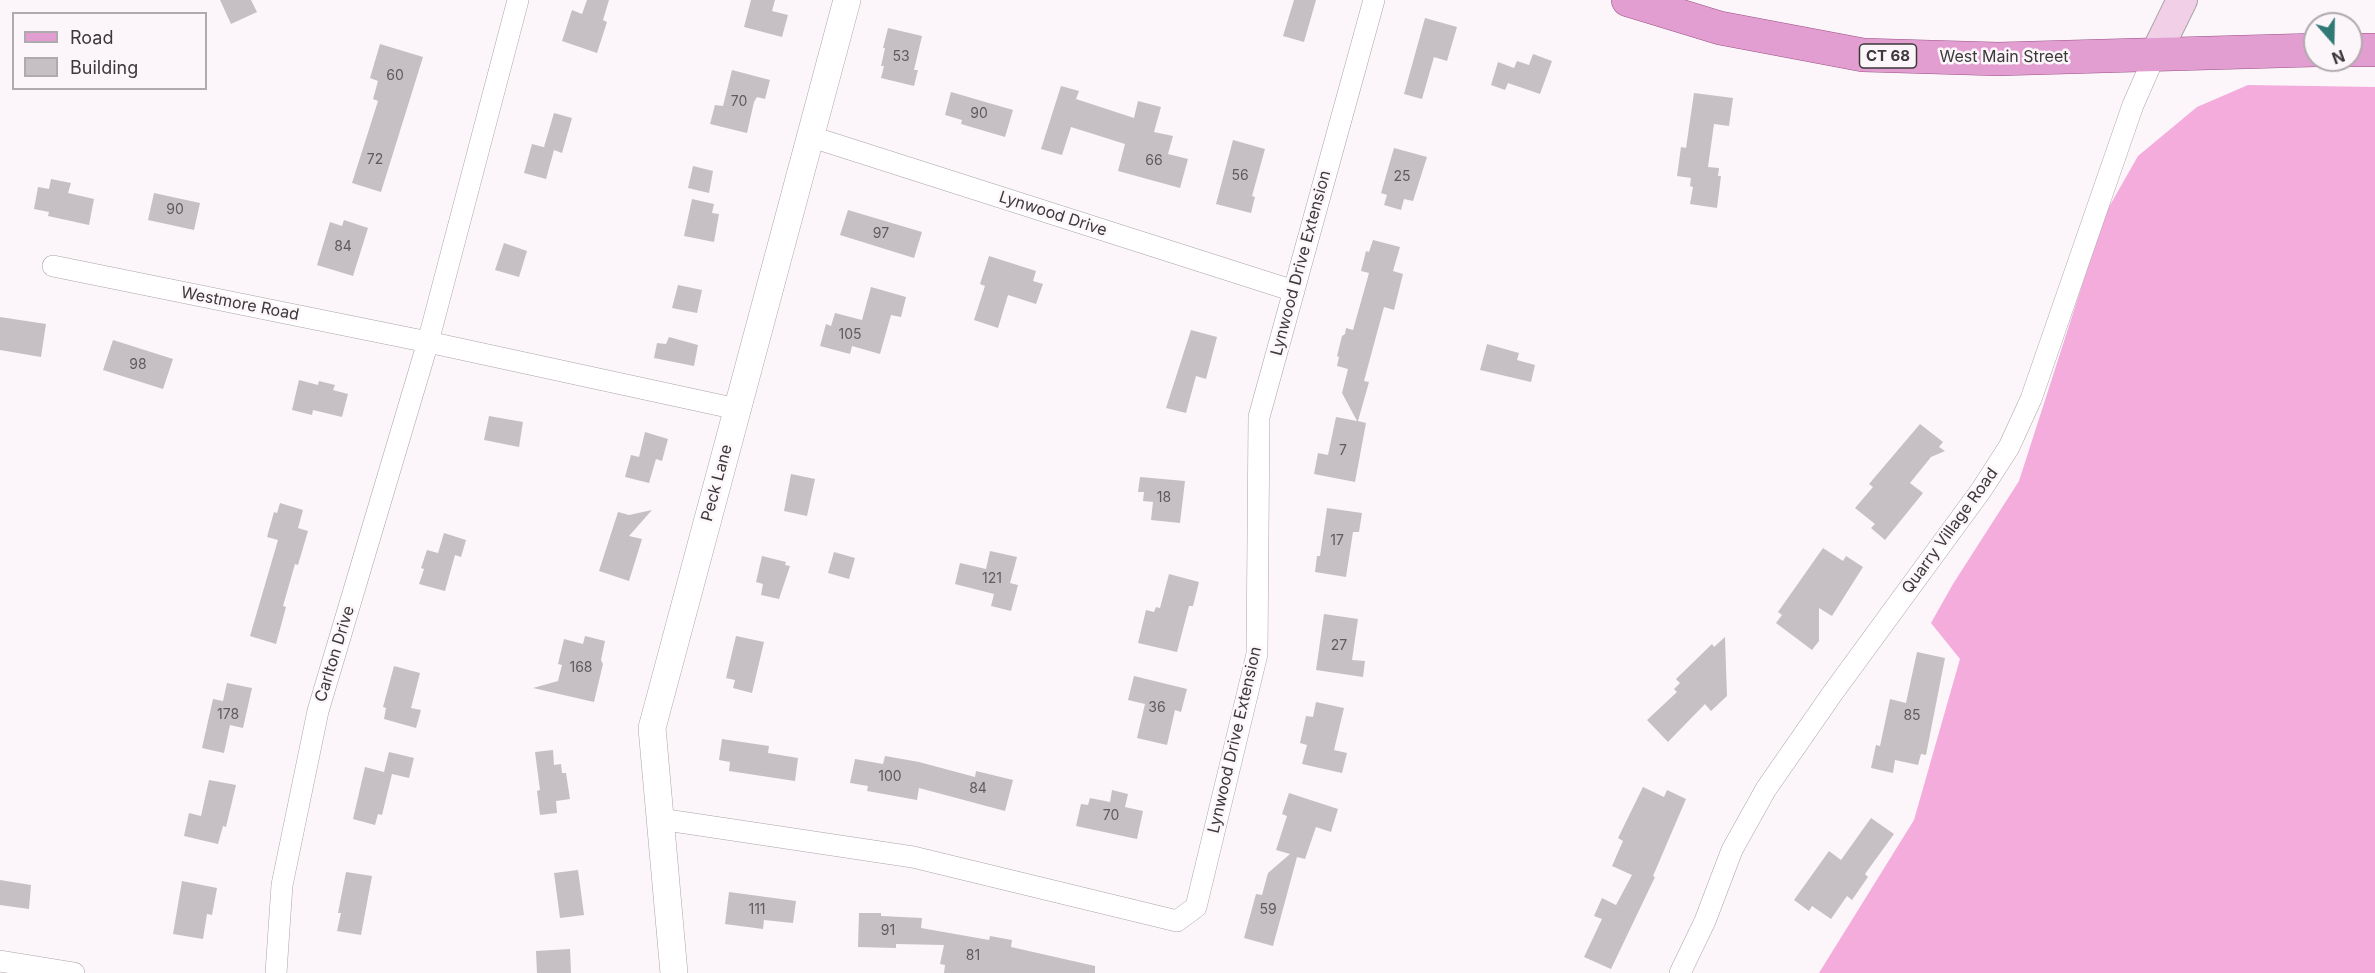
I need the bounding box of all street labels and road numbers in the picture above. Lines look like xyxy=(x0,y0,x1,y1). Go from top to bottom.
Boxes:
road number: CT 68 xyxy=(1860,44,1916,68)
street label: West Main Street xyxy=(1940,47,2068,67)
street label: Lynwood Drive Extension xyxy=(1267,168,1335,358)
street label: Lynwood Drive xyxy=(997,188,1109,240)
street label: Westmore Road xyxy=(179,283,301,325)
street label: Peck Lane xyxy=(698,443,736,523)
street label: Quarry Village Road xyxy=(1898,464,2002,598)
street label: Carlton Drive xyxy=(311,604,359,704)
street label: Lynwood Drive Extension xyxy=(1204,645,1266,835)

